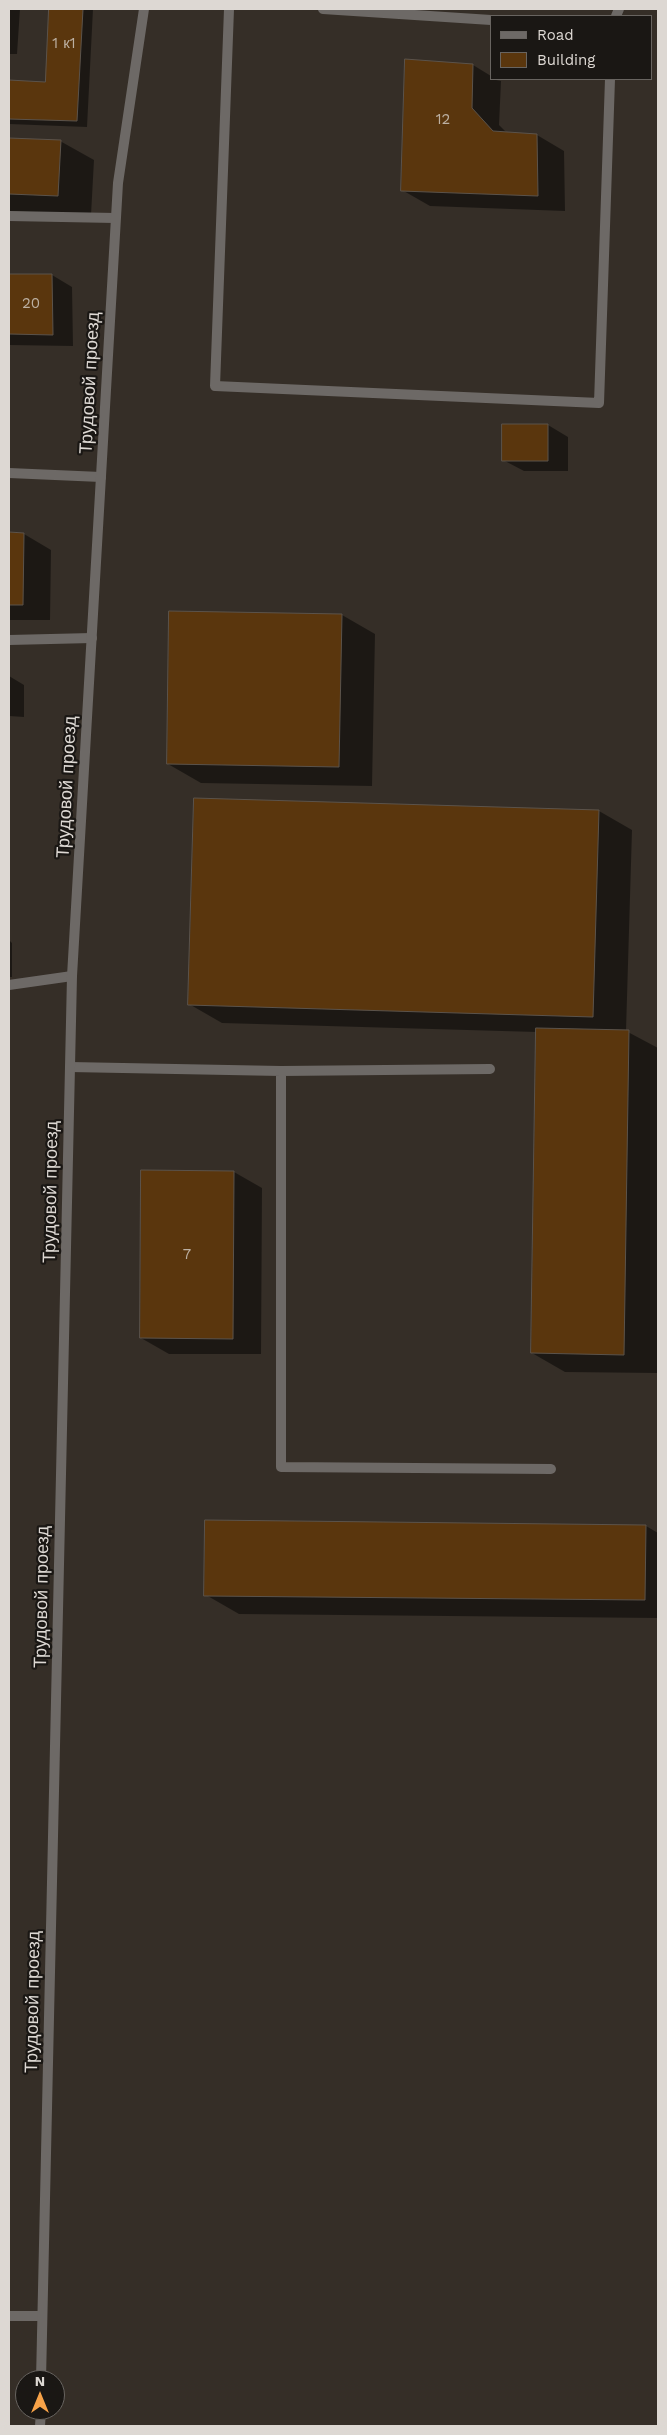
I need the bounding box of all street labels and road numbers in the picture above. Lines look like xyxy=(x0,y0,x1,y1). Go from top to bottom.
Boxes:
street label: Трудовой проезд xyxy=(75,312,105,454)
street label: Трудовой проезд xyxy=(52,716,82,858)
street label: Трудовой проезд xyxy=(39,1121,63,1263)
street label: Трудовой проезд xyxy=(30,1526,54,1668)
street label: Трудовой проезд xyxy=(21,1931,45,2073)

